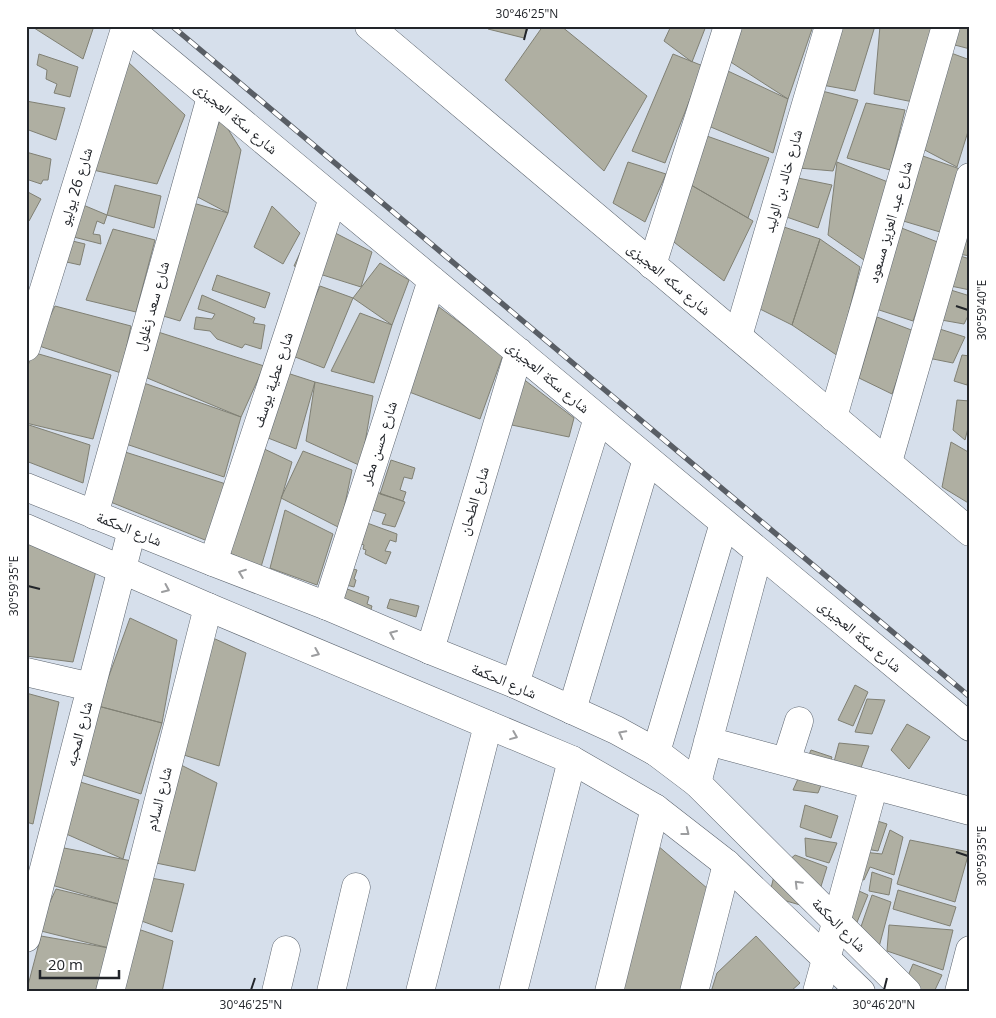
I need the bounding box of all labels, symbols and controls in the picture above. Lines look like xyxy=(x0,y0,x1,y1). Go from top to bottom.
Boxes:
text: 30°46'25"N xyxy=(496,5,558,22)
street label: شارع سكة العجيزى xyxy=(190,76,283,159)
street label: شارع خالد بن الوليد xyxy=(758,127,807,235)
street label: شارع 26 يوليو xyxy=(54,145,97,229)
street label: شارع عبد العزيز مسعود xyxy=(862,158,917,285)
street label: شارع سكه العجيزى xyxy=(623,237,716,320)
street label: شارع سعد زغلول xyxy=(129,258,174,353)
text: 30°59'40"E xyxy=(973,280,990,340)
street label: شارع عطية يوسف xyxy=(247,329,298,431)
street label: شارع سكة العجيزى xyxy=(502,335,595,418)
street label: شارع حسن مطر xyxy=(355,398,402,488)
street label: شارع الطحان xyxy=(453,464,494,538)
street label: شارع الحكمة xyxy=(93,506,165,551)
text: 30°59'35"E xyxy=(5,556,22,616)
one-way arrow xyxy=(239,569,247,579)
one-way arrow xyxy=(161,582,170,593)
street label: شارع سكة العجيزى xyxy=(814,594,907,677)
one-way arrow xyxy=(389,630,398,640)
one-way arrow xyxy=(311,646,320,657)
street label: شارع الحكمة xyxy=(468,657,540,704)
street label: شارع المحبه xyxy=(60,699,97,769)
one-way arrow xyxy=(509,730,518,740)
one-way arrow xyxy=(618,730,627,740)
street label: شارع السلام xyxy=(140,764,177,833)
one-way arrow xyxy=(680,826,689,835)
text: 30°59'35"E xyxy=(973,826,990,886)
one-way arrow xyxy=(795,880,804,889)
street label: شارع الحكمة xyxy=(808,893,871,957)
scale bar xyxy=(40,948,119,980)
text: 20 m xyxy=(48,954,83,974)
text: 30°46'25"N xyxy=(220,996,282,1013)
text: 30°46'20"N xyxy=(853,996,915,1013)

